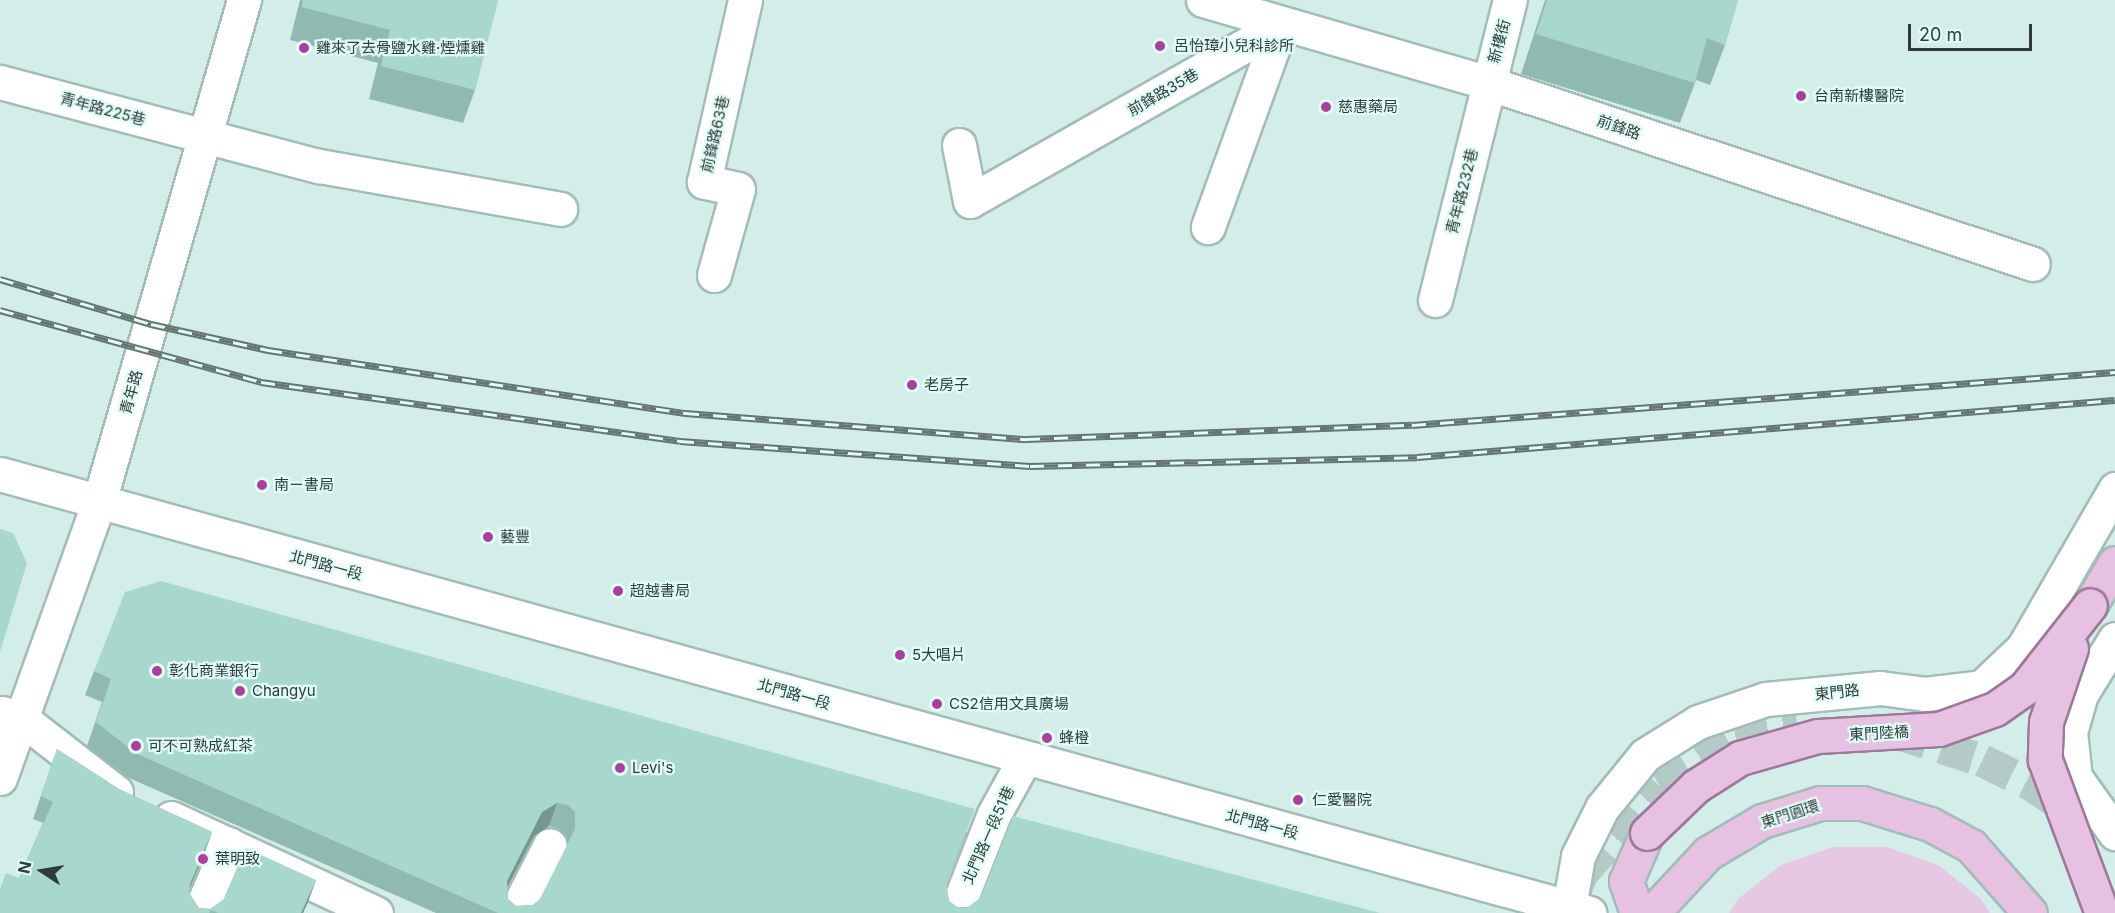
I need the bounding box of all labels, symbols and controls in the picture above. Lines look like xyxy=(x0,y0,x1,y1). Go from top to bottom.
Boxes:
scale bar xyxy=(1911,12,2036,50)
street label: 新樓街 xyxy=(1484,17,1514,65)
text: 20 m xyxy=(1919,24,1962,45)
marker: 呂怡璋小兒科診所 xyxy=(1151,37,1169,55)
place label: 呂怡璋小兒科診所 xyxy=(1174,37,1294,55)
place label: 雞來了去骨鹽水雞·煙燻雞 xyxy=(316,39,485,57)
marker: 雞來了去骨鹽水雞·煙燻雞 xyxy=(297,41,311,55)
street label: 前鋒路35巷 xyxy=(1125,65,1201,119)
marker: 台南新樓醫院 xyxy=(1792,87,1810,105)
place label: 台南新樓醫院 xyxy=(1814,87,1904,105)
street label: 青年路225巷 xyxy=(58,89,148,129)
street label: 前鋒路63巷 xyxy=(697,94,733,174)
place label: 慈惠藥局 xyxy=(1338,98,1398,116)
marker: 慈惠藥局 xyxy=(1319,100,1333,114)
street label: 前鋒路 xyxy=(1595,111,1643,143)
street label: 青年路232巷 xyxy=(1443,146,1481,236)
street label: 青年路 xyxy=(116,368,146,416)
place label: 老房子 xyxy=(924,376,969,394)
marker: 老房子 xyxy=(905,378,919,392)
place label: 南ㄧ書局 xyxy=(274,476,334,494)
marker: 南ㄧ書局 xyxy=(255,478,269,492)
place label: 藝豐 xyxy=(500,528,530,546)
marker: 藝豐 xyxy=(481,530,495,544)
street label: 北門路一段 xyxy=(287,547,365,583)
place label: 超越書局 xyxy=(630,582,690,600)
marker: 超越書局 xyxy=(611,584,625,598)
place label: 5大唱片 xyxy=(912,646,966,664)
marker: 5大唱片 xyxy=(893,648,907,662)
place label: 彰化商業銀行 xyxy=(169,662,259,680)
marker: 彰化商業銀行 xyxy=(150,664,164,678)
street label: 北門路一段 xyxy=(755,675,833,713)
street label: 東門路 xyxy=(1814,681,1860,703)
place label: Changyu xyxy=(252,682,316,700)
marker: Changyu xyxy=(233,684,247,698)
place label: CS2信用文具廣場 xyxy=(949,695,1069,713)
marker: CS2信用文具廣場 xyxy=(930,697,944,711)
street label: 東門陸橋 xyxy=(1849,722,1909,744)
place label: 蜂橙 xyxy=(1059,729,1089,747)
marker: 蜂橙 xyxy=(1040,731,1054,745)
place label: 可不可熟成紅茶 xyxy=(148,737,253,755)
marker: 可不可熟成紅茶 xyxy=(129,739,143,753)
place label: Levi's xyxy=(632,759,673,777)
marker: Levi's xyxy=(613,761,627,775)
street label: 北門路一段51巷 xyxy=(958,783,1018,887)
marker: 仁愛醫院 xyxy=(1289,791,1307,809)
place label: 仁愛醫院 xyxy=(1312,791,1372,809)
street label: 東門圓環 xyxy=(1759,796,1821,832)
street label: 北門路一段 xyxy=(1223,806,1301,842)
north arrow xyxy=(12,841,72,901)
place label: 葉明致 xyxy=(215,850,260,868)
marker: 葉明致 xyxy=(196,852,210,866)
text: N xyxy=(13,859,35,875)

